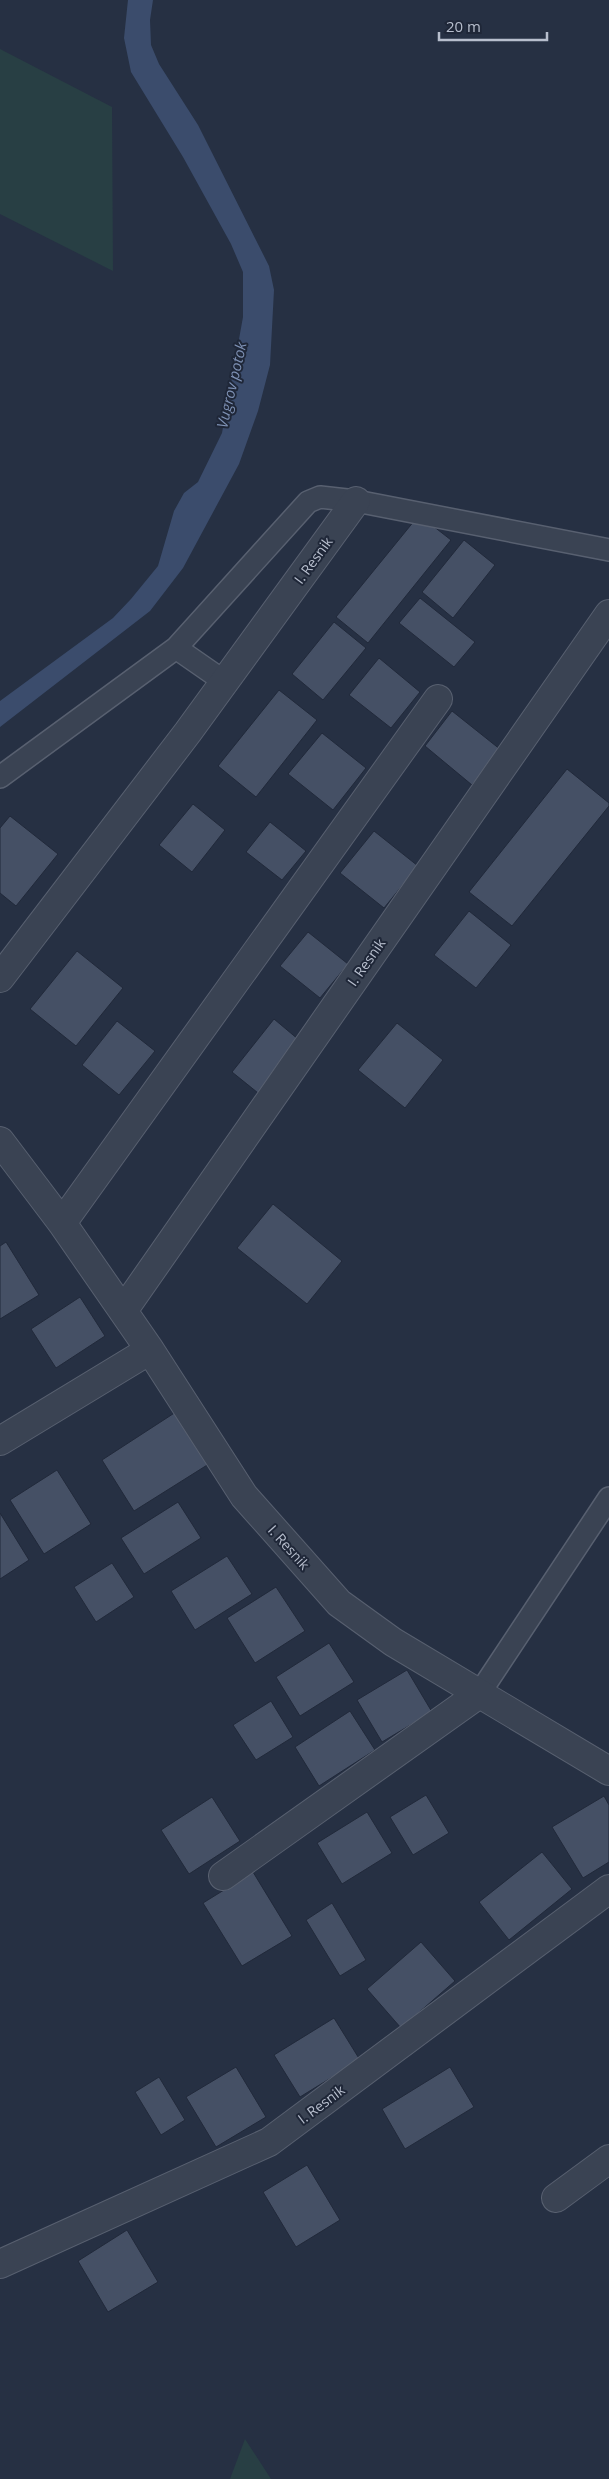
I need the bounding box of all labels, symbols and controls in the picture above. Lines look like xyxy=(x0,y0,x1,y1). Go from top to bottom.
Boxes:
scale bar xyxy=(439,10,546,42)
text: 20 m xyxy=(446,16,481,36)
water label: Vugrov potok xyxy=(211,339,251,430)
street label: I. Resnik xyxy=(289,532,337,587)
street label: I. Resnik xyxy=(343,934,390,990)
street label: I. Resnik xyxy=(264,1521,315,1574)
street label: I. Resnik xyxy=(294,2080,349,2128)

